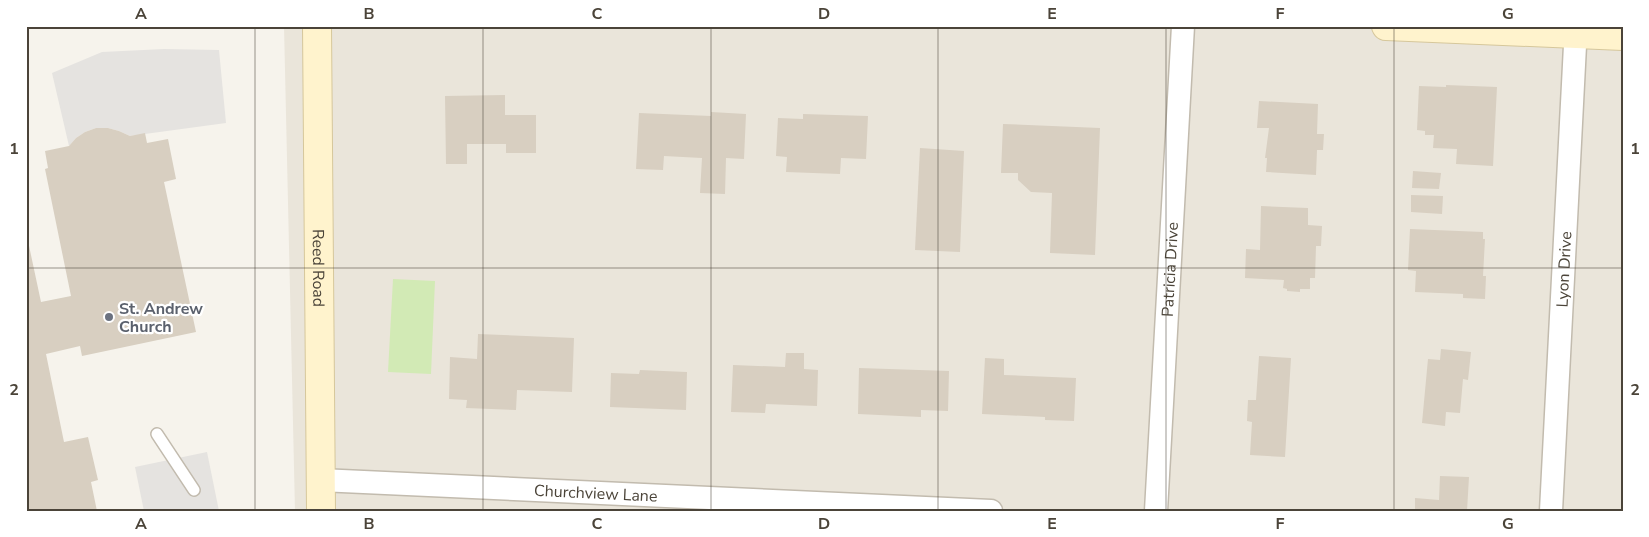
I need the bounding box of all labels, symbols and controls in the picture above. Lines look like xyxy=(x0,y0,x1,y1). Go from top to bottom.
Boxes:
text: A xyxy=(135,3,147,25)
text: B xyxy=(363,3,375,25)
text: C xyxy=(592,3,603,25)
text: D xyxy=(818,3,830,25)
text: E xyxy=(1047,3,1057,25)
text: F xyxy=(1276,3,1285,25)
text: G xyxy=(1502,3,1514,25)
text: 1 xyxy=(9,138,19,160)
text: 1 xyxy=(1630,138,1640,160)
street label: Patricia Drive xyxy=(1157,221,1184,317)
street label: Reed Road xyxy=(307,229,329,307)
street label: Lyon Drive xyxy=(1552,231,1577,308)
place label: St. Andrew Church xyxy=(119,298,203,338)
marker: St. Andrew Church xyxy=(103,311,115,323)
text: 2 xyxy=(9,379,19,401)
text: 2 xyxy=(1630,379,1640,401)
street label: Churchview Lane xyxy=(533,480,658,508)
text: A xyxy=(135,513,147,535)
text: B xyxy=(363,513,375,535)
text: C xyxy=(592,513,603,535)
text: D xyxy=(818,513,830,535)
text: E xyxy=(1047,513,1057,535)
text: F xyxy=(1276,513,1285,535)
text: G xyxy=(1502,513,1514,535)

